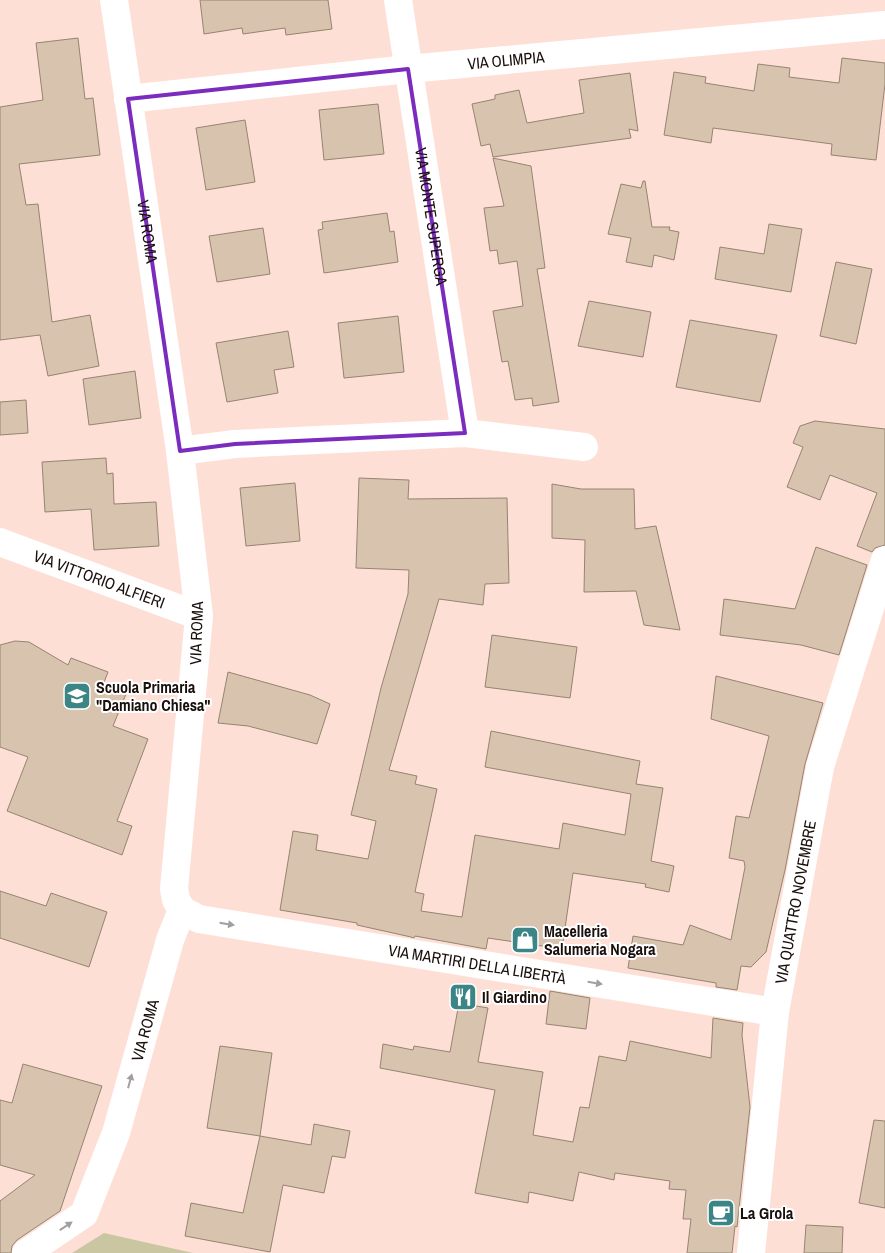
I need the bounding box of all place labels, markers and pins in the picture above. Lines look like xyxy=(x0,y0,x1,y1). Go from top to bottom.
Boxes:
place label: Scuola Primaria "Damiano Chiesa" xyxy=(96,676,211,716)
school or university icon: Scuola Primaria "Damiano Chiesa" xyxy=(62,681,92,711)
place label: Macelleria Salumeria Nogara xyxy=(544,920,656,960)
shop icon: Macelleria Salumeria Nogara xyxy=(510,925,540,955)
restaurant icon: Il Giardino xyxy=(448,982,478,1012)
place label: Il Giardino xyxy=(482,986,547,1008)
cafe icon: La Grola xyxy=(706,1198,736,1228)
place label: La Grola xyxy=(740,1202,794,1224)

